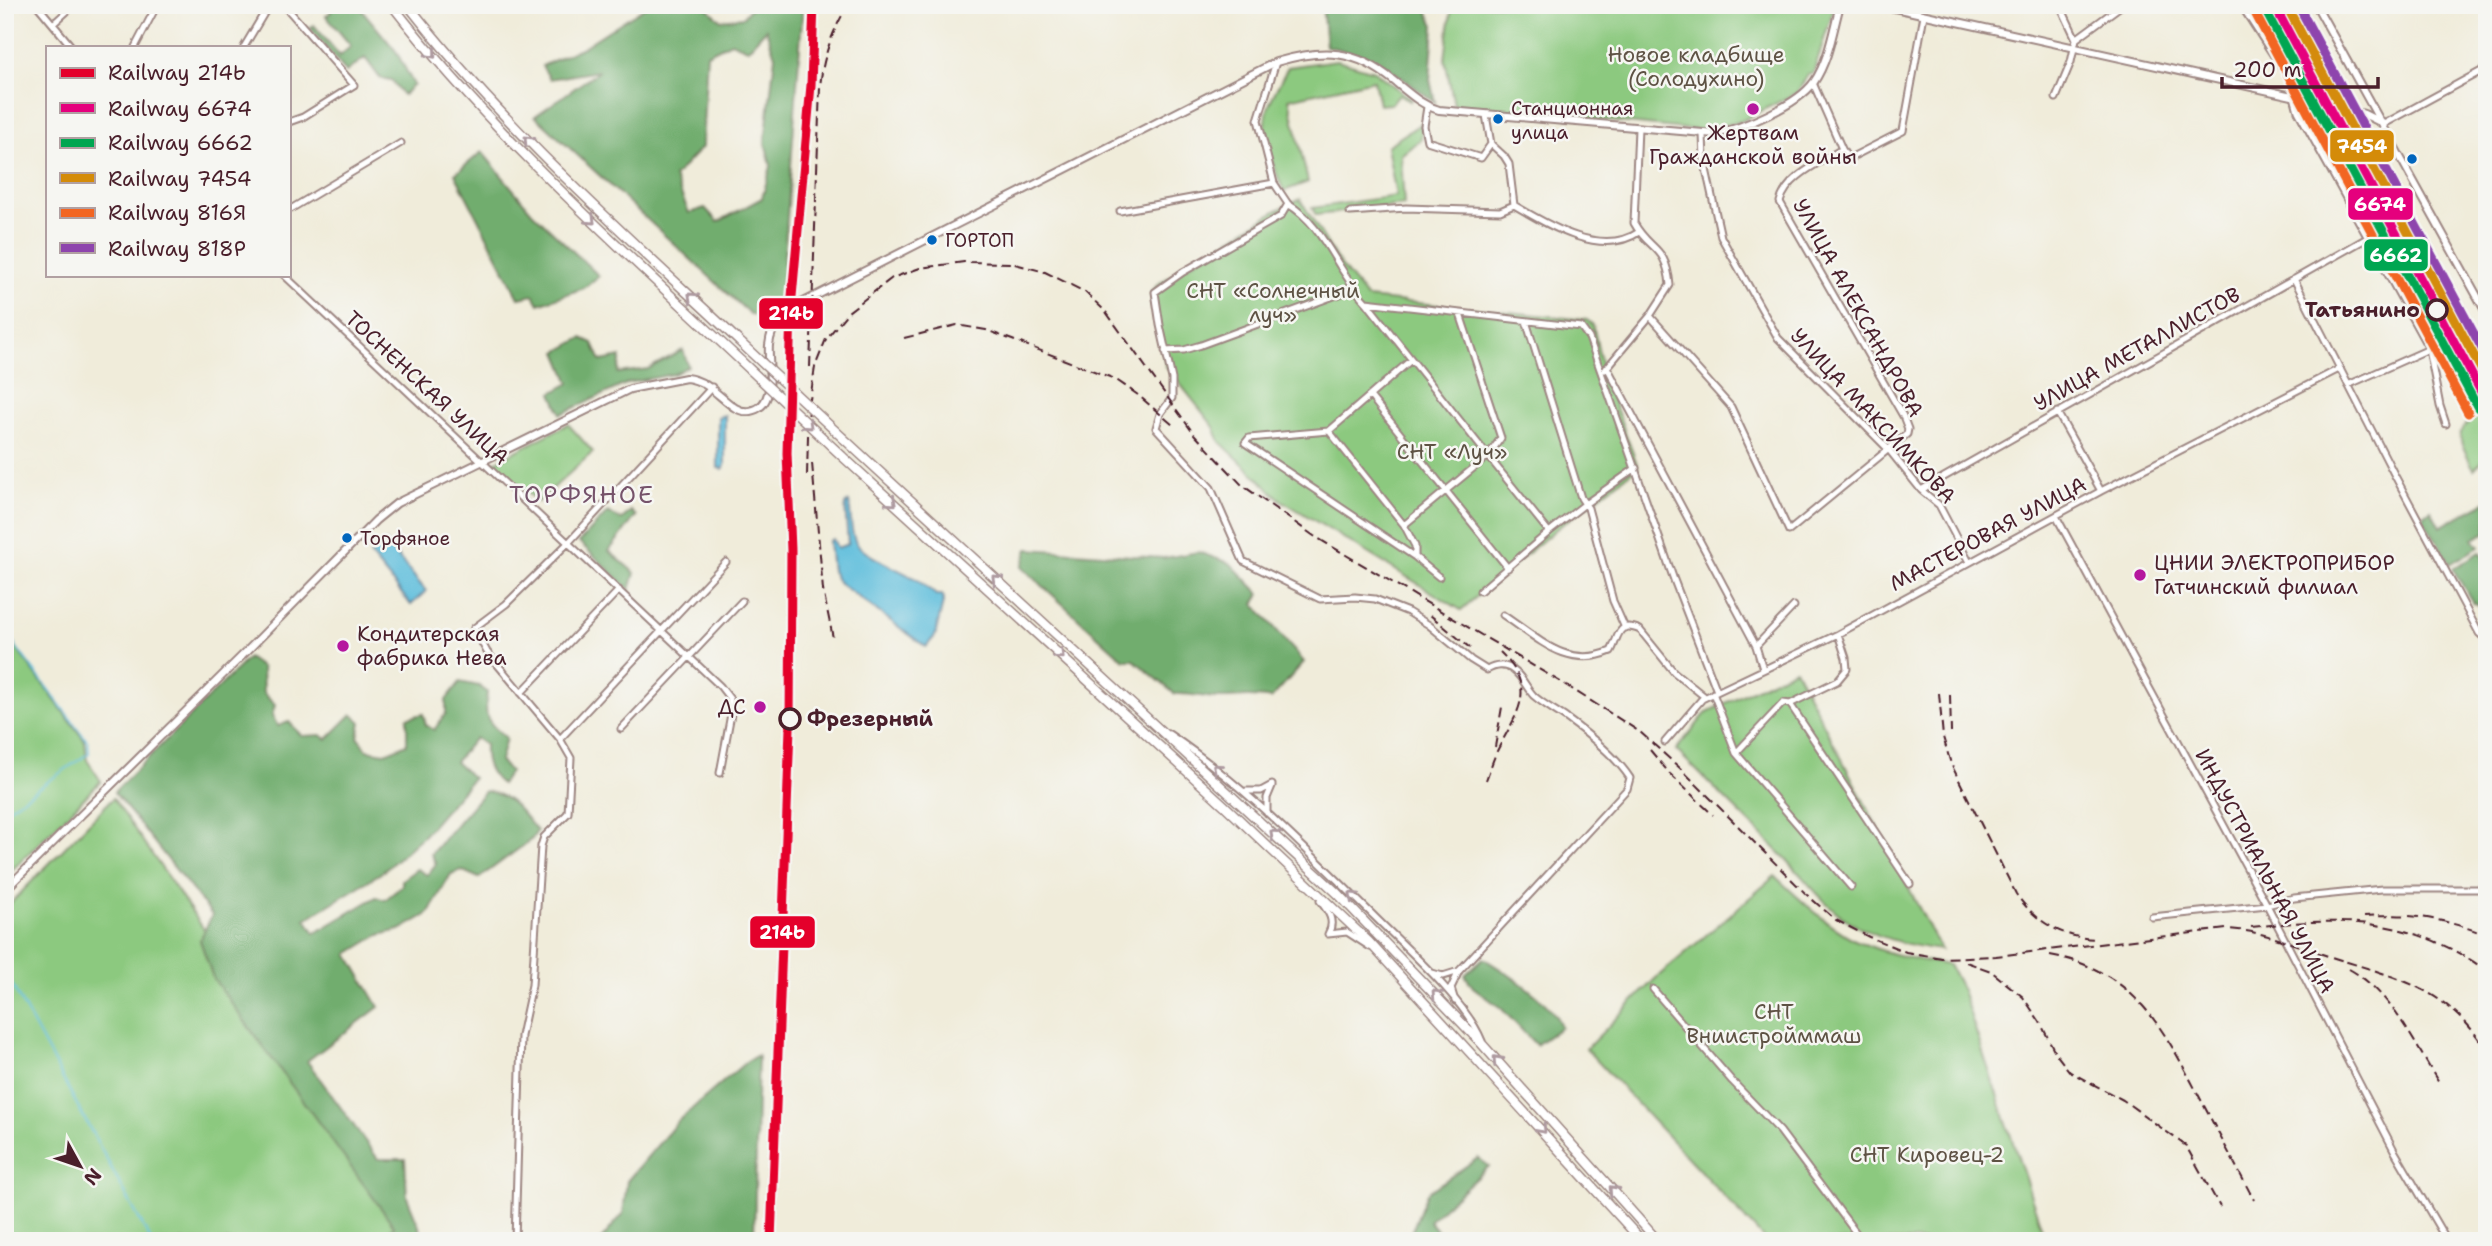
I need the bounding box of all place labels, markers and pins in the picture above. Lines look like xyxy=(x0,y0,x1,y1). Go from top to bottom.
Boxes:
place label: Станционная улица xyxy=(1511,96,1634,145)
marker: Жертвам Гражданской войны xyxy=(1745,101,1761,117)
marker: Станционная улица xyxy=(1491,112,1505,126)
place label: Жертвам Гражданской войны xyxy=(1649,119,1857,171)
unlabelled marker xyxy=(2405,152,2419,166)
place label: ГОРТОП xyxy=(945,228,1014,253)
marker: ГОРТОП xyxy=(925,233,939,247)
place label: Татьянино xyxy=(2305,296,2420,324)
marker: Татьянино xyxy=(2426,299,2448,321)
place label: Торфяное xyxy=(360,526,450,551)
marker: Торфяное xyxy=(340,531,354,545)
place label: ЦНИИ ЭЛЕКТРОПРИБОР Гатчинский филиал xyxy=(2154,549,2395,601)
marker: ЦНИИ ЭЛЕКТРОПРИБОР Гатчинский филиал xyxy=(2132,567,2148,583)
place label: Кондитерская фабрика Нева xyxy=(357,620,507,672)
marker: Кондитерская фабрика Нева xyxy=(335,638,351,654)
place label: ДС xyxy=(718,693,746,721)
marker: ДС xyxy=(752,699,768,715)
place label: Фрезерный xyxy=(807,705,934,733)
marker: Фрезерный xyxy=(779,708,801,730)

